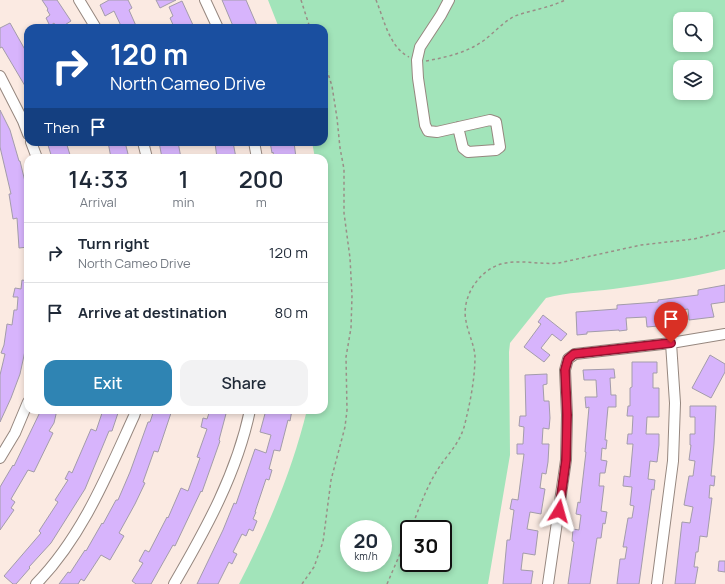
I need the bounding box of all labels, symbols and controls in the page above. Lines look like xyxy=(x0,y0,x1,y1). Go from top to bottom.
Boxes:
map controls xyxy=(673,12,713,100)
button: search xyxy=(673,12,713,52)
text: 120 m xyxy=(110,35,188,73)
icon: right xyxy=(44,40,96,92)
button: layers xyxy=(673,60,713,100)
text: North Cameo Drive xyxy=(110,71,266,95)
icon: arrive xyxy=(87,116,109,138)
text: Then xyxy=(44,117,79,138)
text: 14:33 xyxy=(68,162,128,195)
text: 1 xyxy=(178,162,189,195)
text: 200 xyxy=(239,162,284,195)
text: Arrival xyxy=(80,193,117,211)
text: min xyxy=(173,193,194,211)
text: m xyxy=(256,193,267,211)
text: Turn right xyxy=(78,233,149,254)
icon: right xyxy=(44,242,66,264)
text: 120 m xyxy=(269,242,308,263)
text: North Cameo Drive xyxy=(78,254,191,272)
icon: arrive xyxy=(44,302,66,324)
text: Arrive at destination xyxy=(78,302,227,323)
text: 80 m xyxy=(274,302,308,323)
pin xyxy=(654,302,688,343)
icon: arrive xyxy=(660,308,682,330)
button: Exit xyxy=(44,360,172,406)
button: Share xyxy=(180,360,308,406)
position arrow xyxy=(538,490,580,532)
speed limit sign: 30 xyxy=(400,520,452,572)
text: 20 xyxy=(353,527,379,554)
text: km/h xyxy=(354,549,378,563)

